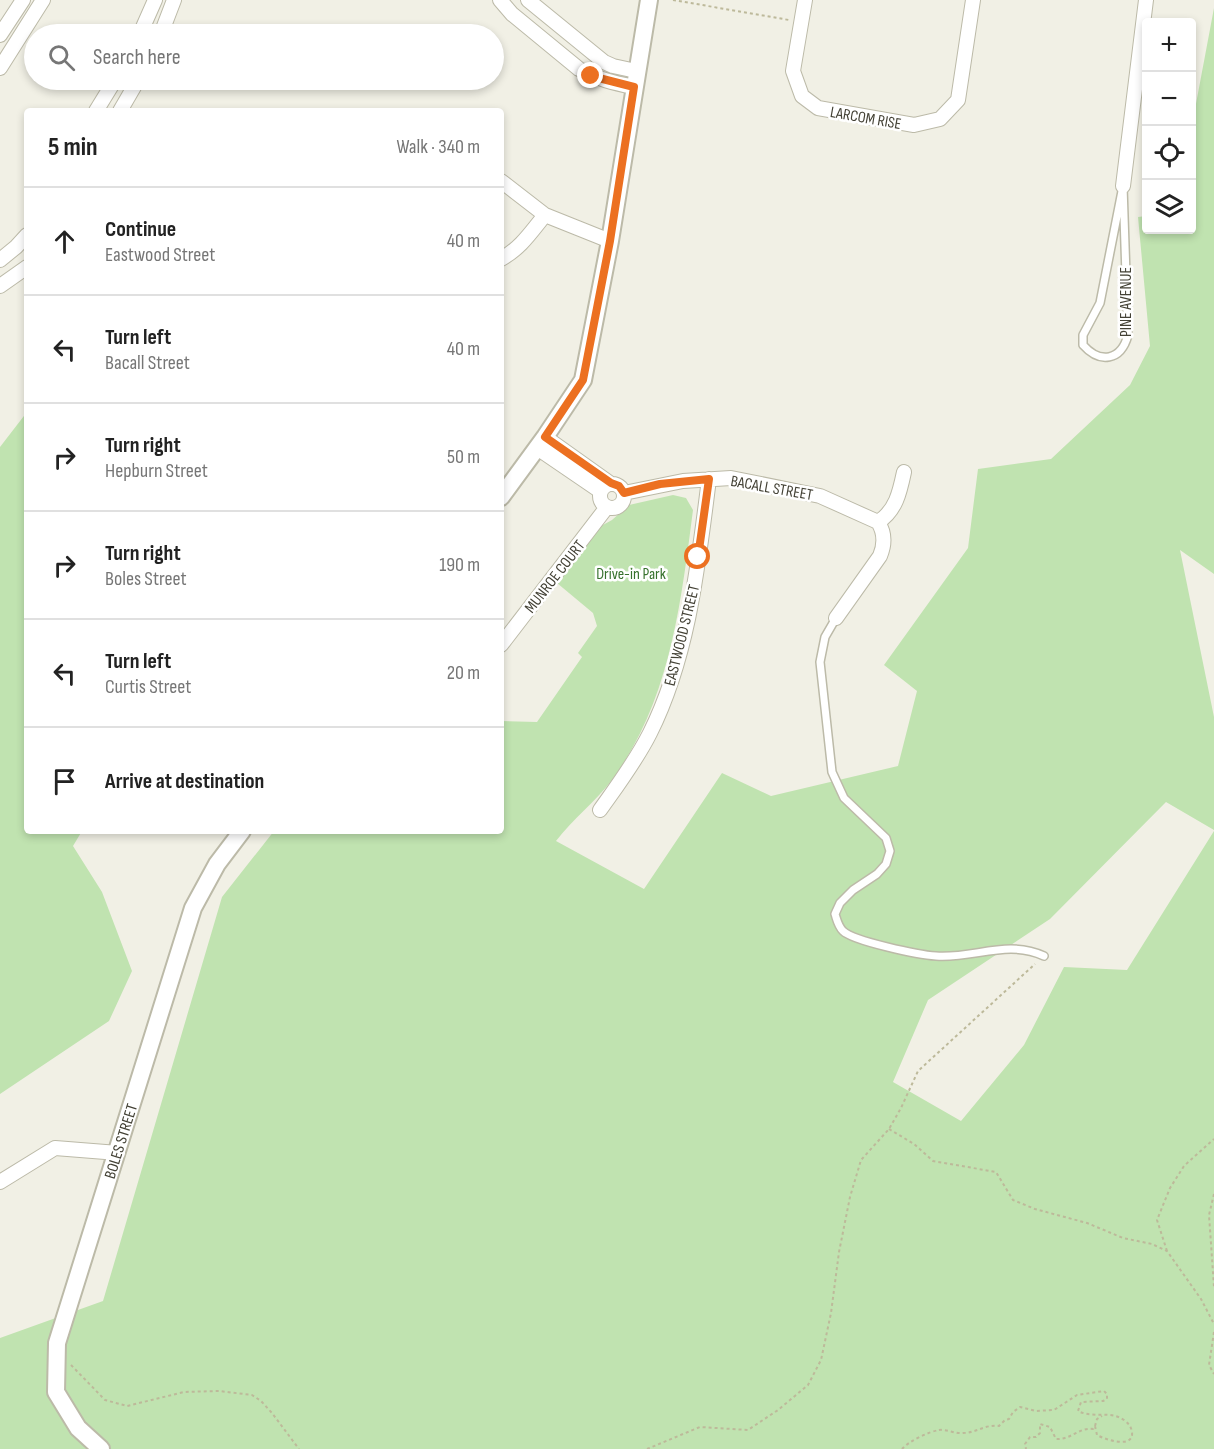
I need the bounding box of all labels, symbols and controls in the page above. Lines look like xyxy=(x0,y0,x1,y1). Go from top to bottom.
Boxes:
map controls xyxy=(1142,18,1196,234)
button: + xyxy=(1142,18,1196,72)
search box xyxy=(24,24,504,90)
icon: search xyxy=(45,41,78,74)
text: Search here xyxy=(93,44,180,71)
route end xyxy=(577,62,603,88)
button: − xyxy=(1142,72,1196,126)
street label: LARCOM RISE xyxy=(829,103,903,134)
button: locate xyxy=(1142,126,1196,180)
text: 5 min xyxy=(48,132,98,163)
text: Walk · 340 m xyxy=(396,135,480,159)
button: layers xyxy=(1142,180,1196,234)
text: Continue xyxy=(105,216,176,243)
icon: ahead xyxy=(48,225,81,258)
text: 40 m xyxy=(447,229,480,253)
text: Eastwood Street xyxy=(105,243,215,267)
street label: PINE AVENUE xyxy=(1117,267,1136,337)
text: Turn left xyxy=(105,324,171,351)
icon: left xyxy=(48,333,81,366)
text: 40 m xyxy=(447,337,480,361)
text: Bacall Street xyxy=(105,351,190,375)
text: Turn right xyxy=(105,432,181,459)
icon: right xyxy=(48,441,81,474)
text: 50 m xyxy=(447,445,480,469)
text: Hepburn Street xyxy=(105,459,208,483)
street label: BACALL STREET xyxy=(729,472,815,505)
street label: MUNROE COURT xyxy=(521,536,590,617)
text: Turn right xyxy=(105,540,181,567)
route start xyxy=(684,543,710,569)
icon: right xyxy=(48,549,81,582)
text: 190 m xyxy=(439,553,480,577)
park label: Drive-in Park xyxy=(596,565,666,584)
text: Boles Street xyxy=(105,567,187,591)
street label: EASTWOOD STREET xyxy=(661,582,704,688)
text: Turn left xyxy=(105,648,171,675)
icon: left xyxy=(48,657,81,690)
text: 20 m xyxy=(447,661,480,685)
text: Curtis Street xyxy=(105,675,191,699)
icon: arrive xyxy=(48,765,81,798)
text: Arrive at destination xyxy=(105,768,264,795)
street label: BOLES STREET xyxy=(101,1101,142,1181)

